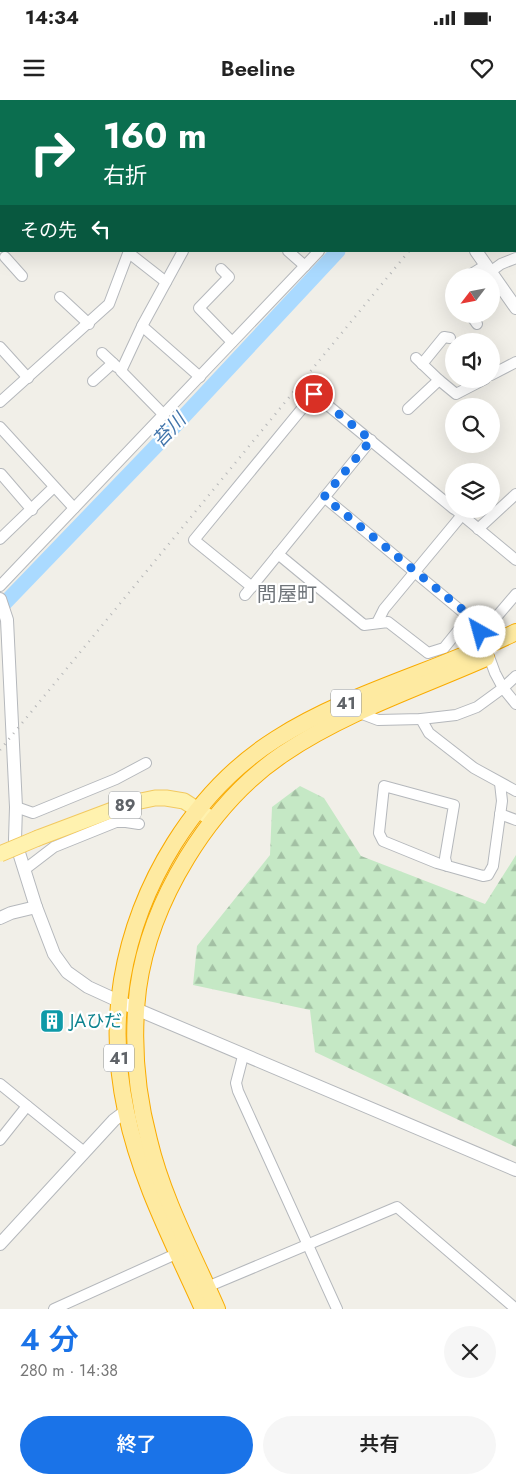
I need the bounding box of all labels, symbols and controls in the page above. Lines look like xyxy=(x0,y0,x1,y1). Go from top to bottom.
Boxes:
text: 14:34 xyxy=(25,4,79,31)
text: Beeline xyxy=(221,52,295,84)
icon: menu xyxy=(20,54,48,82)
icon: heart xyxy=(468,54,496,82)
text: 160 m xyxy=(103,111,207,161)
icon: right xyxy=(20,120,85,185)
text: 右折 xyxy=(103,159,147,191)
icon: left xyxy=(87,215,115,243)
text: その先 xyxy=(20,217,77,244)
north arrow xyxy=(445,268,500,322)
map controls xyxy=(445,268,500,518)
button: sound xyxy=(445,333,500,388)
pin xyxy=(293,373,335,415)
icon: arrive xyxy=(300,380,328,408)
button: search xyxy=(445,398,500,453)
water label: 苔川 xyxy=(146,405,193,453)
button: layers xyxy=(445,463,500,518)
district label: 問屋町 xyxy=(257,580,317,609)
position arrow xyxy=(453,605,505,657)
road number: 41 xyxy=(331,690,361,716)
road number: 89 xyxy=(109,792,141,818)
building icon: JAひだ xyxy=(39,1008,65,1034)
place label: JAひだ xyxy=(68,1008,122,1034)
road number: 41 xyxy=(104,1044,134,1071)
text: 4 分 xyxy=(20,1318,79,1361)
button: close xyxy=(444,1326,496,1378)
text: 280 m · 14:38 xyxy=(20,1359,118,1382)
button: 終了 xyxy=(20,1416,253,1474)
button: 共有 xyxy=(263,1416,496,1474)

